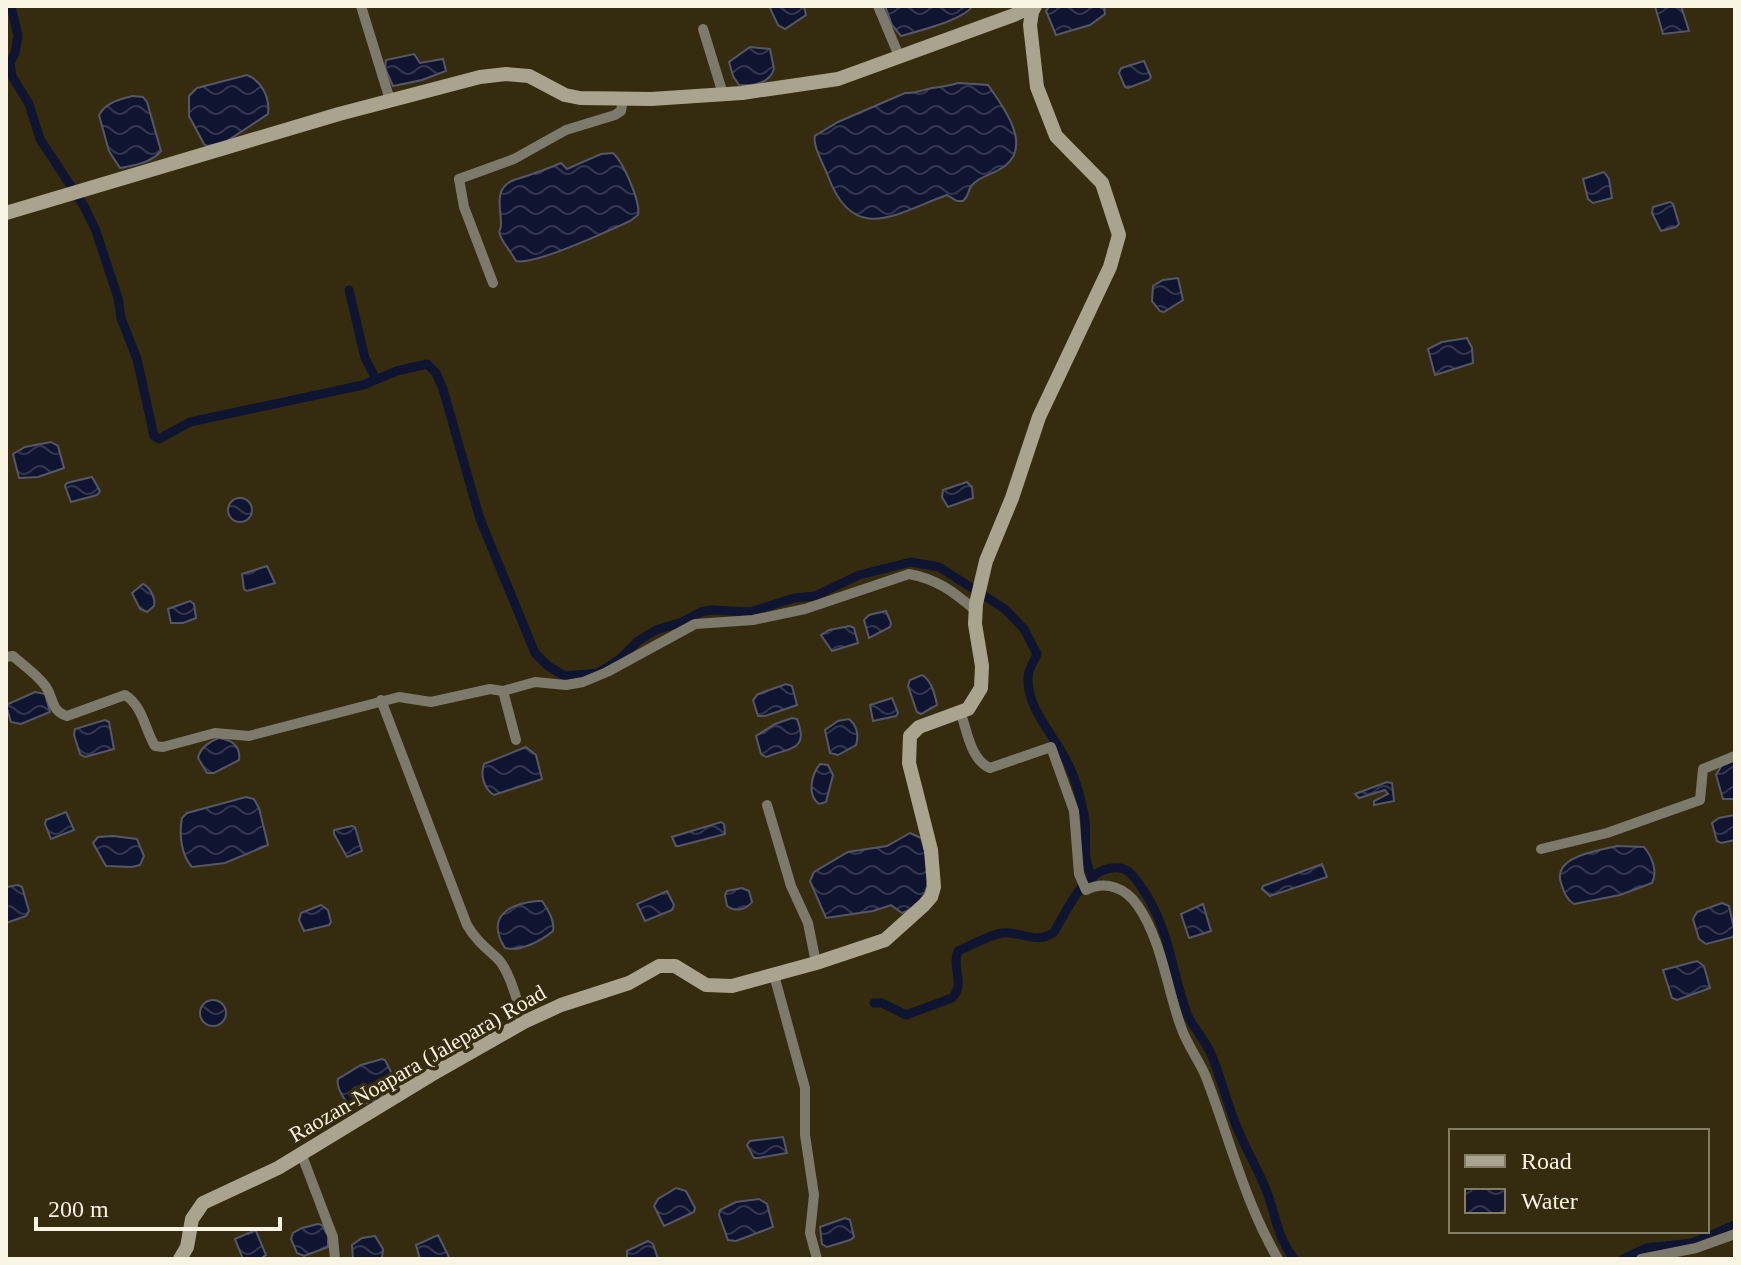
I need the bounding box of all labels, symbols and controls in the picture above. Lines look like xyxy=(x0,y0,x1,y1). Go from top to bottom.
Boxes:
street label: Raozan-Noapara (Jalepara) Road xyxy=(285,980,550,1147)
legend xyxy=(1449,1129,1709,1233)
text: Road xyxy=(1521,1148,1572,1174)
scale bar xyxy=(36,1181,280,1231)
text: Water xyxy=(1521,1188,1578,1214)
text: 200 m xyxy=(48,1196,109,1222)

